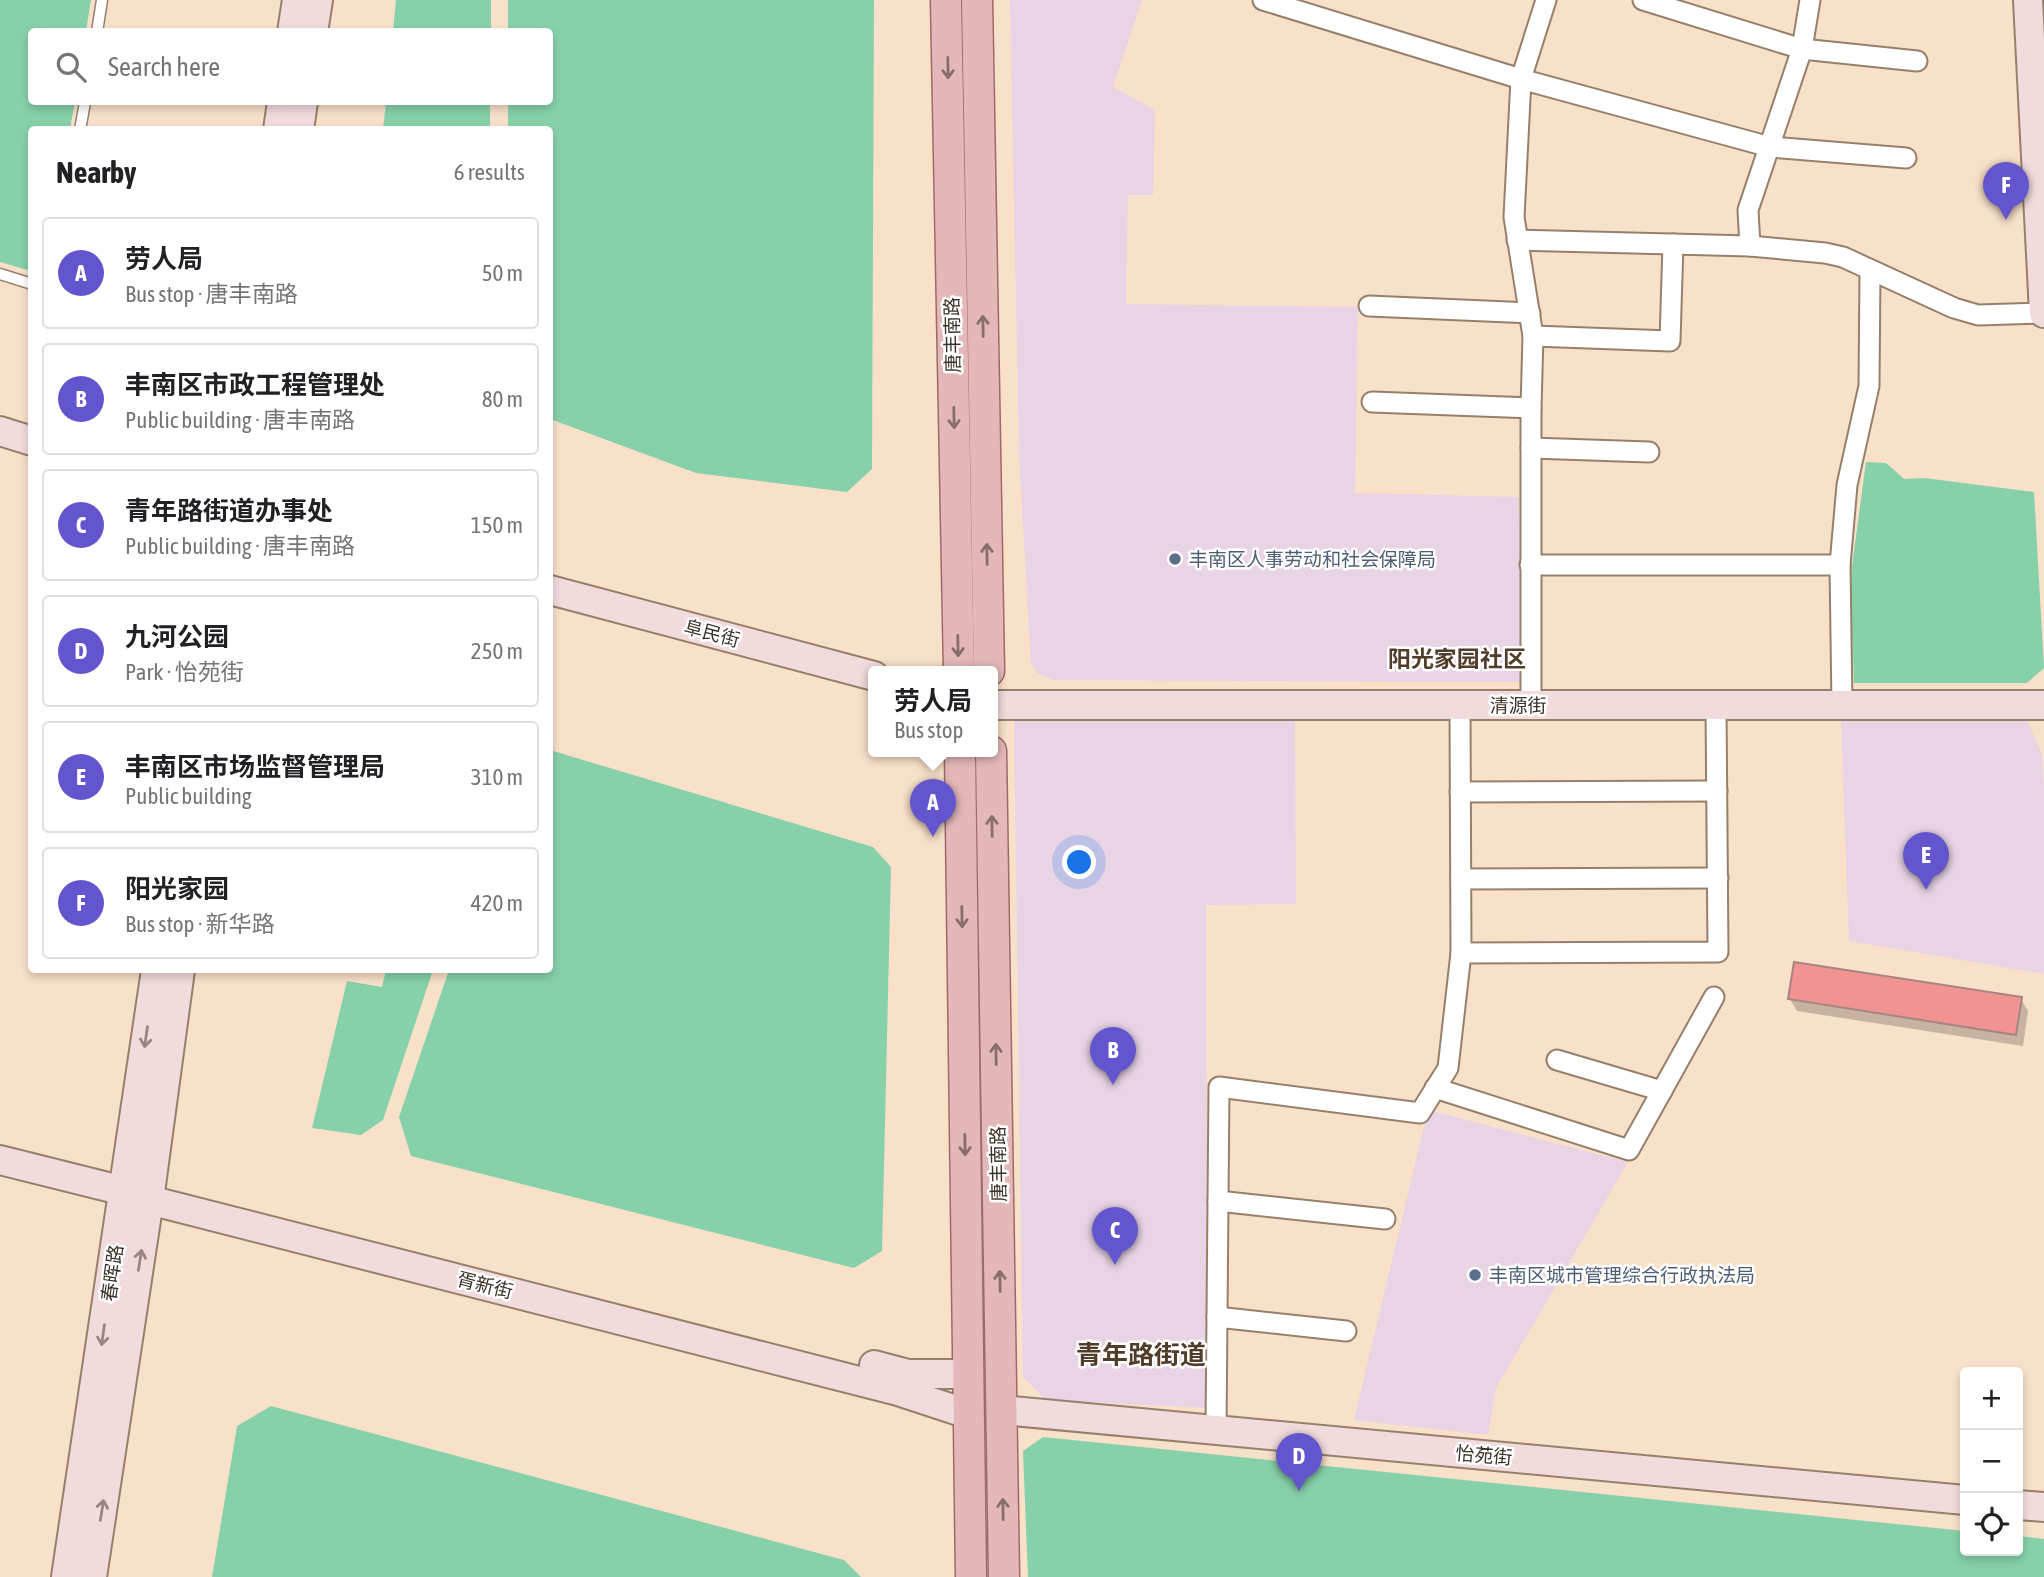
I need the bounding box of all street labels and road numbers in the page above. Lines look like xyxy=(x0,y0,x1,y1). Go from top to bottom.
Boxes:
street label: 唐丰南路 xyxy=(940,297,964,373)
street label: 阜民街 xyxy=(682,615,742,651)
street label: 清源街 xyxy=(1489,694,1547,716)
street label: 唐丰南路 xyxy=(986,1126,1010,1202)
street label: 春晖路 xyxy=(97,1243,127,1303)
street label: 胥新街 xyxy=(455,1267,515,1303)
street label: 怡苑街 xyxy=(1455,1442,1513,1468)

